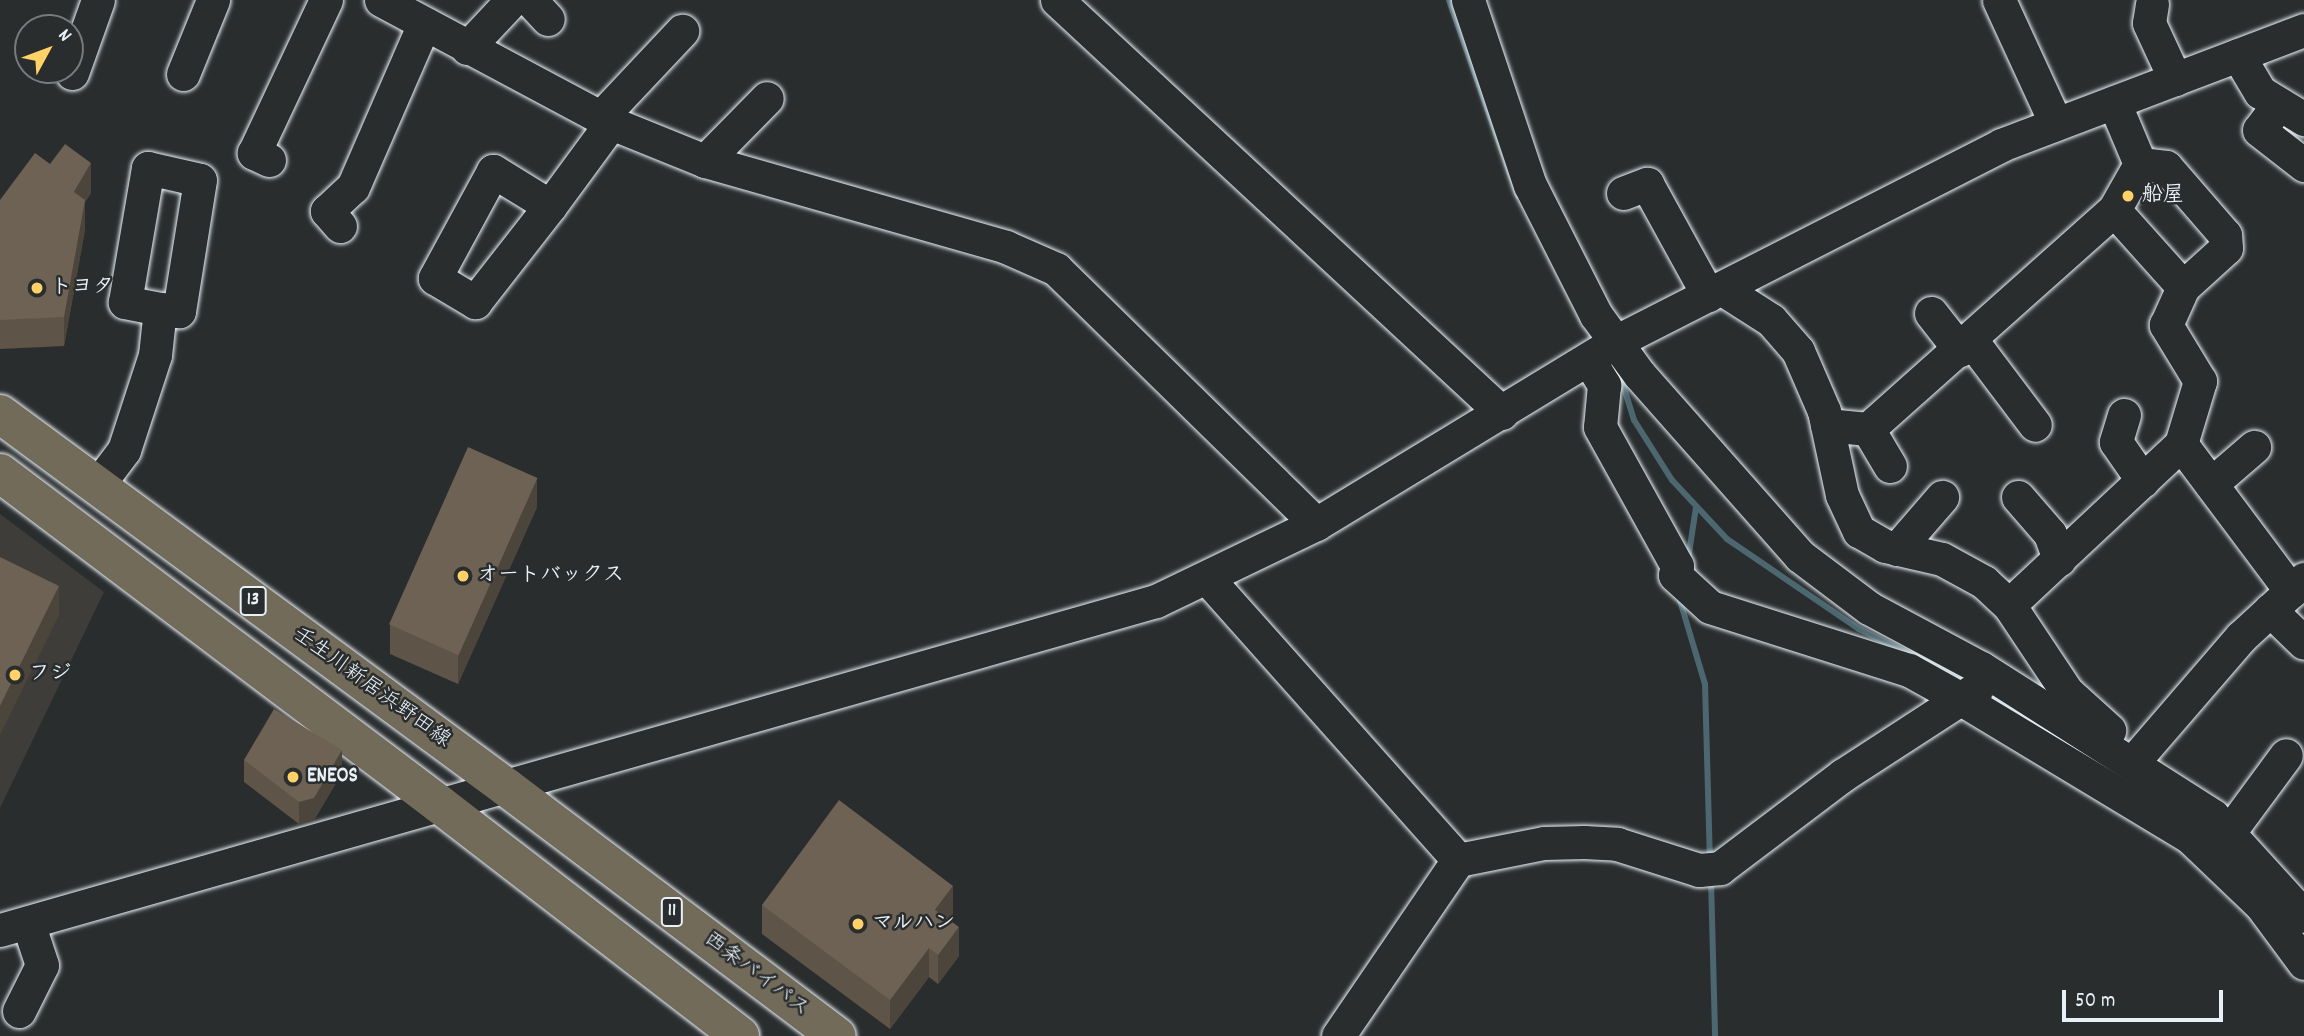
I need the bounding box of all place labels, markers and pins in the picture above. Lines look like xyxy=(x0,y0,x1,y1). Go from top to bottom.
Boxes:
place label: 船屋 xyxy=(2142,183,2184,209)
marker: 船屋 xyxy=(2120,188,2136,204)
place label: トヨタ xyxy=(51,275,114,301)
marker: トヨタ xyxy=(29,280,45,296)
place label: オートバックス xyxy=(477,563,624,589)
marker: オートバックス xyxy=(455,568,471,584)
place label: フジ xyxy=(29,662,71,688)
marker: フジ xyxy=(7,667,23,683)
place label: ENEOS xyxy=(307,764,358,790)
marker: ENEOS xyxy=(285,769,301,785)
place label: マルハン xyxy=(872,911,956,937)
marker: マルハン xyxy=(850,916,866,932)

